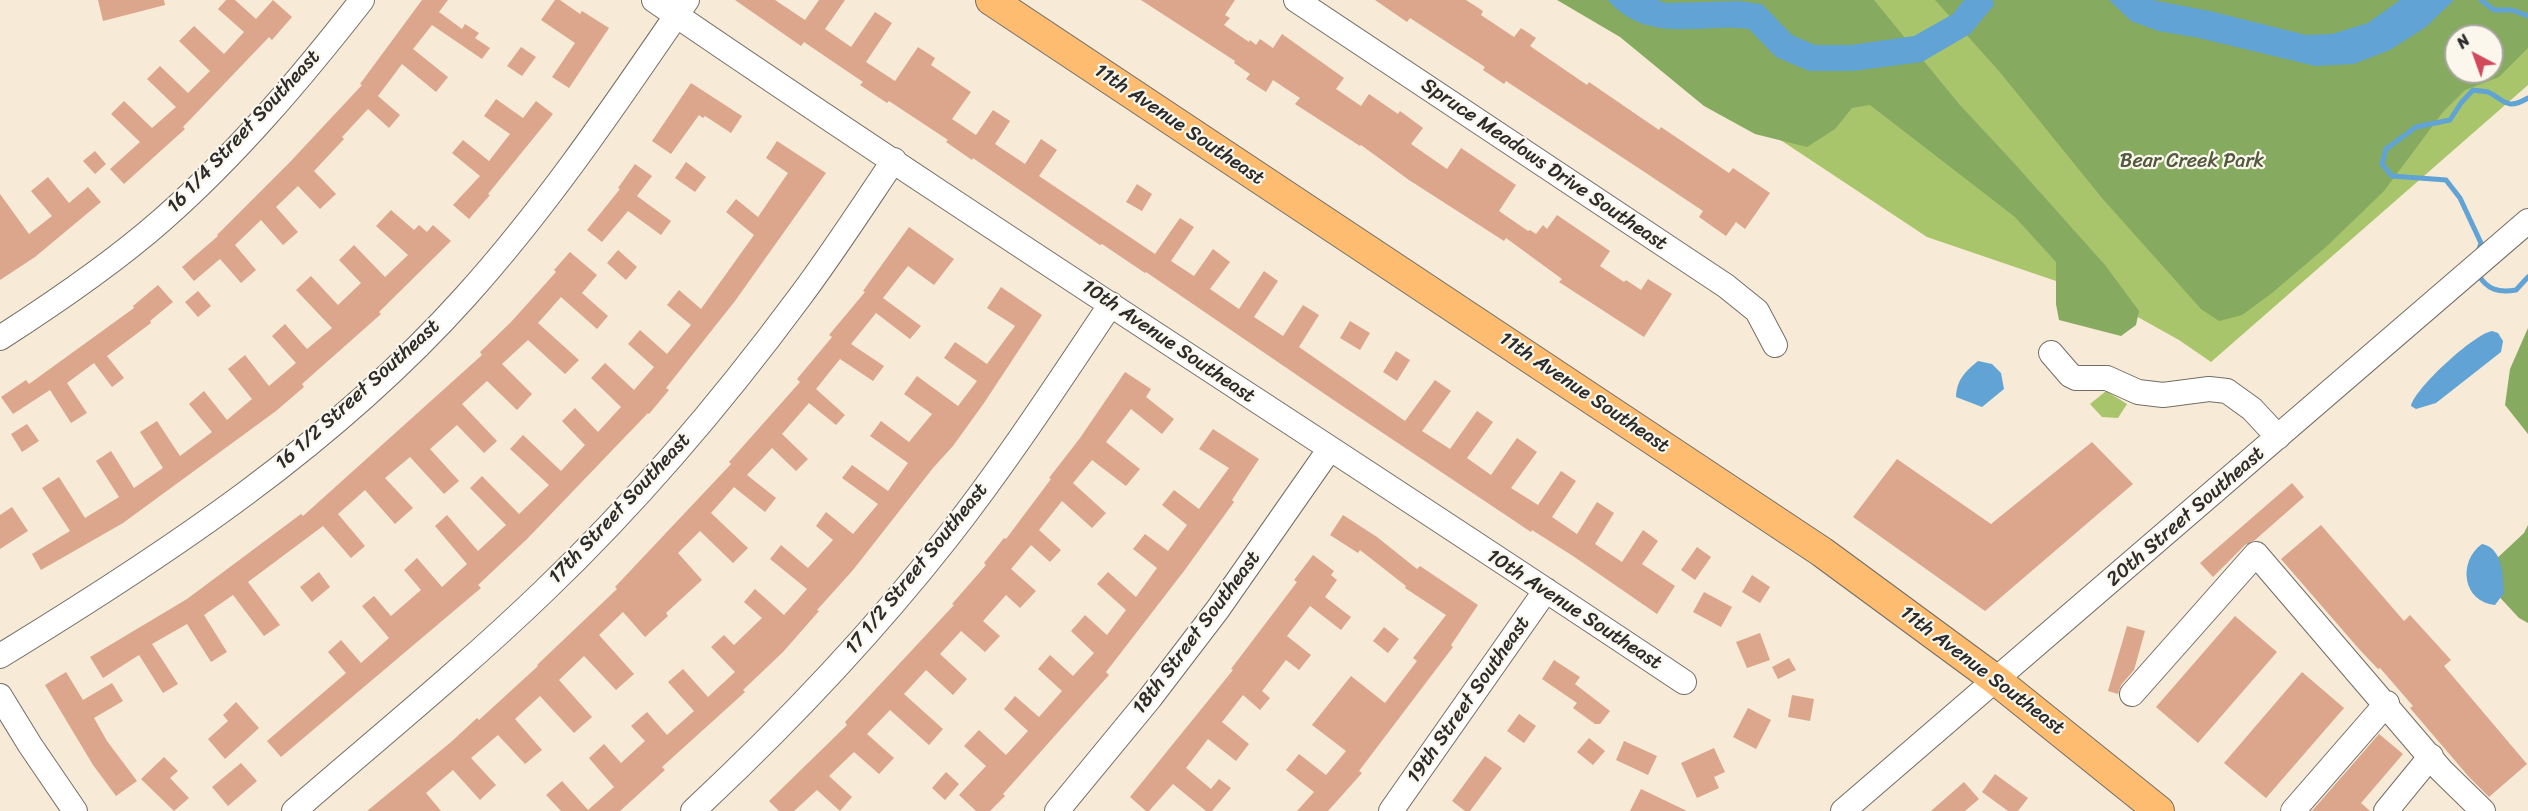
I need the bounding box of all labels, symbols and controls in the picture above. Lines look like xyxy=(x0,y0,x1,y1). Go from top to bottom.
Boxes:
north arrow xyxy=(2444,24,2504,84)
text: N xyxy=(2449,27,2477,56)
street label: 16 1/4 Street Southeast xyxy=(162,46,326,218)
street label: 11th Avenue Southeast xyxy=(1089,59,1269,191)
street label: Spruce Meadows Drive Southeast xyxy=(1416,74,1672,256)
park label: Bear Creek Park xyxy=(2120,150,2264,174)
street label: 10th Avenue Southeast xyxy=(1077,275,1259,409)
street label: 16 1/2 Street Southeast xyxy=(271,315,445,475)
street label: 11th Avenue Southeast xyxy=(1494,327,1674,459)
street label: 17th Street Southeast xyxy=(544,429,696,589)
street label: 20th Street Southeast xyxy=(2102,442,2270,592)
street label: 17 1/2 Street Southeast xyxy=(841,479,993,659)
street label: 10th Avenue Southeast xyxy=(1482,544,1666,676)
street label: 18th Street Southeast xyxy=(1128,547,1266,719)
street label: 11th Avenue Southeast xyxy=(1895,601,2069,741)
street label: 19th Street Southeast xyxy=(1402,612,1536,788)

